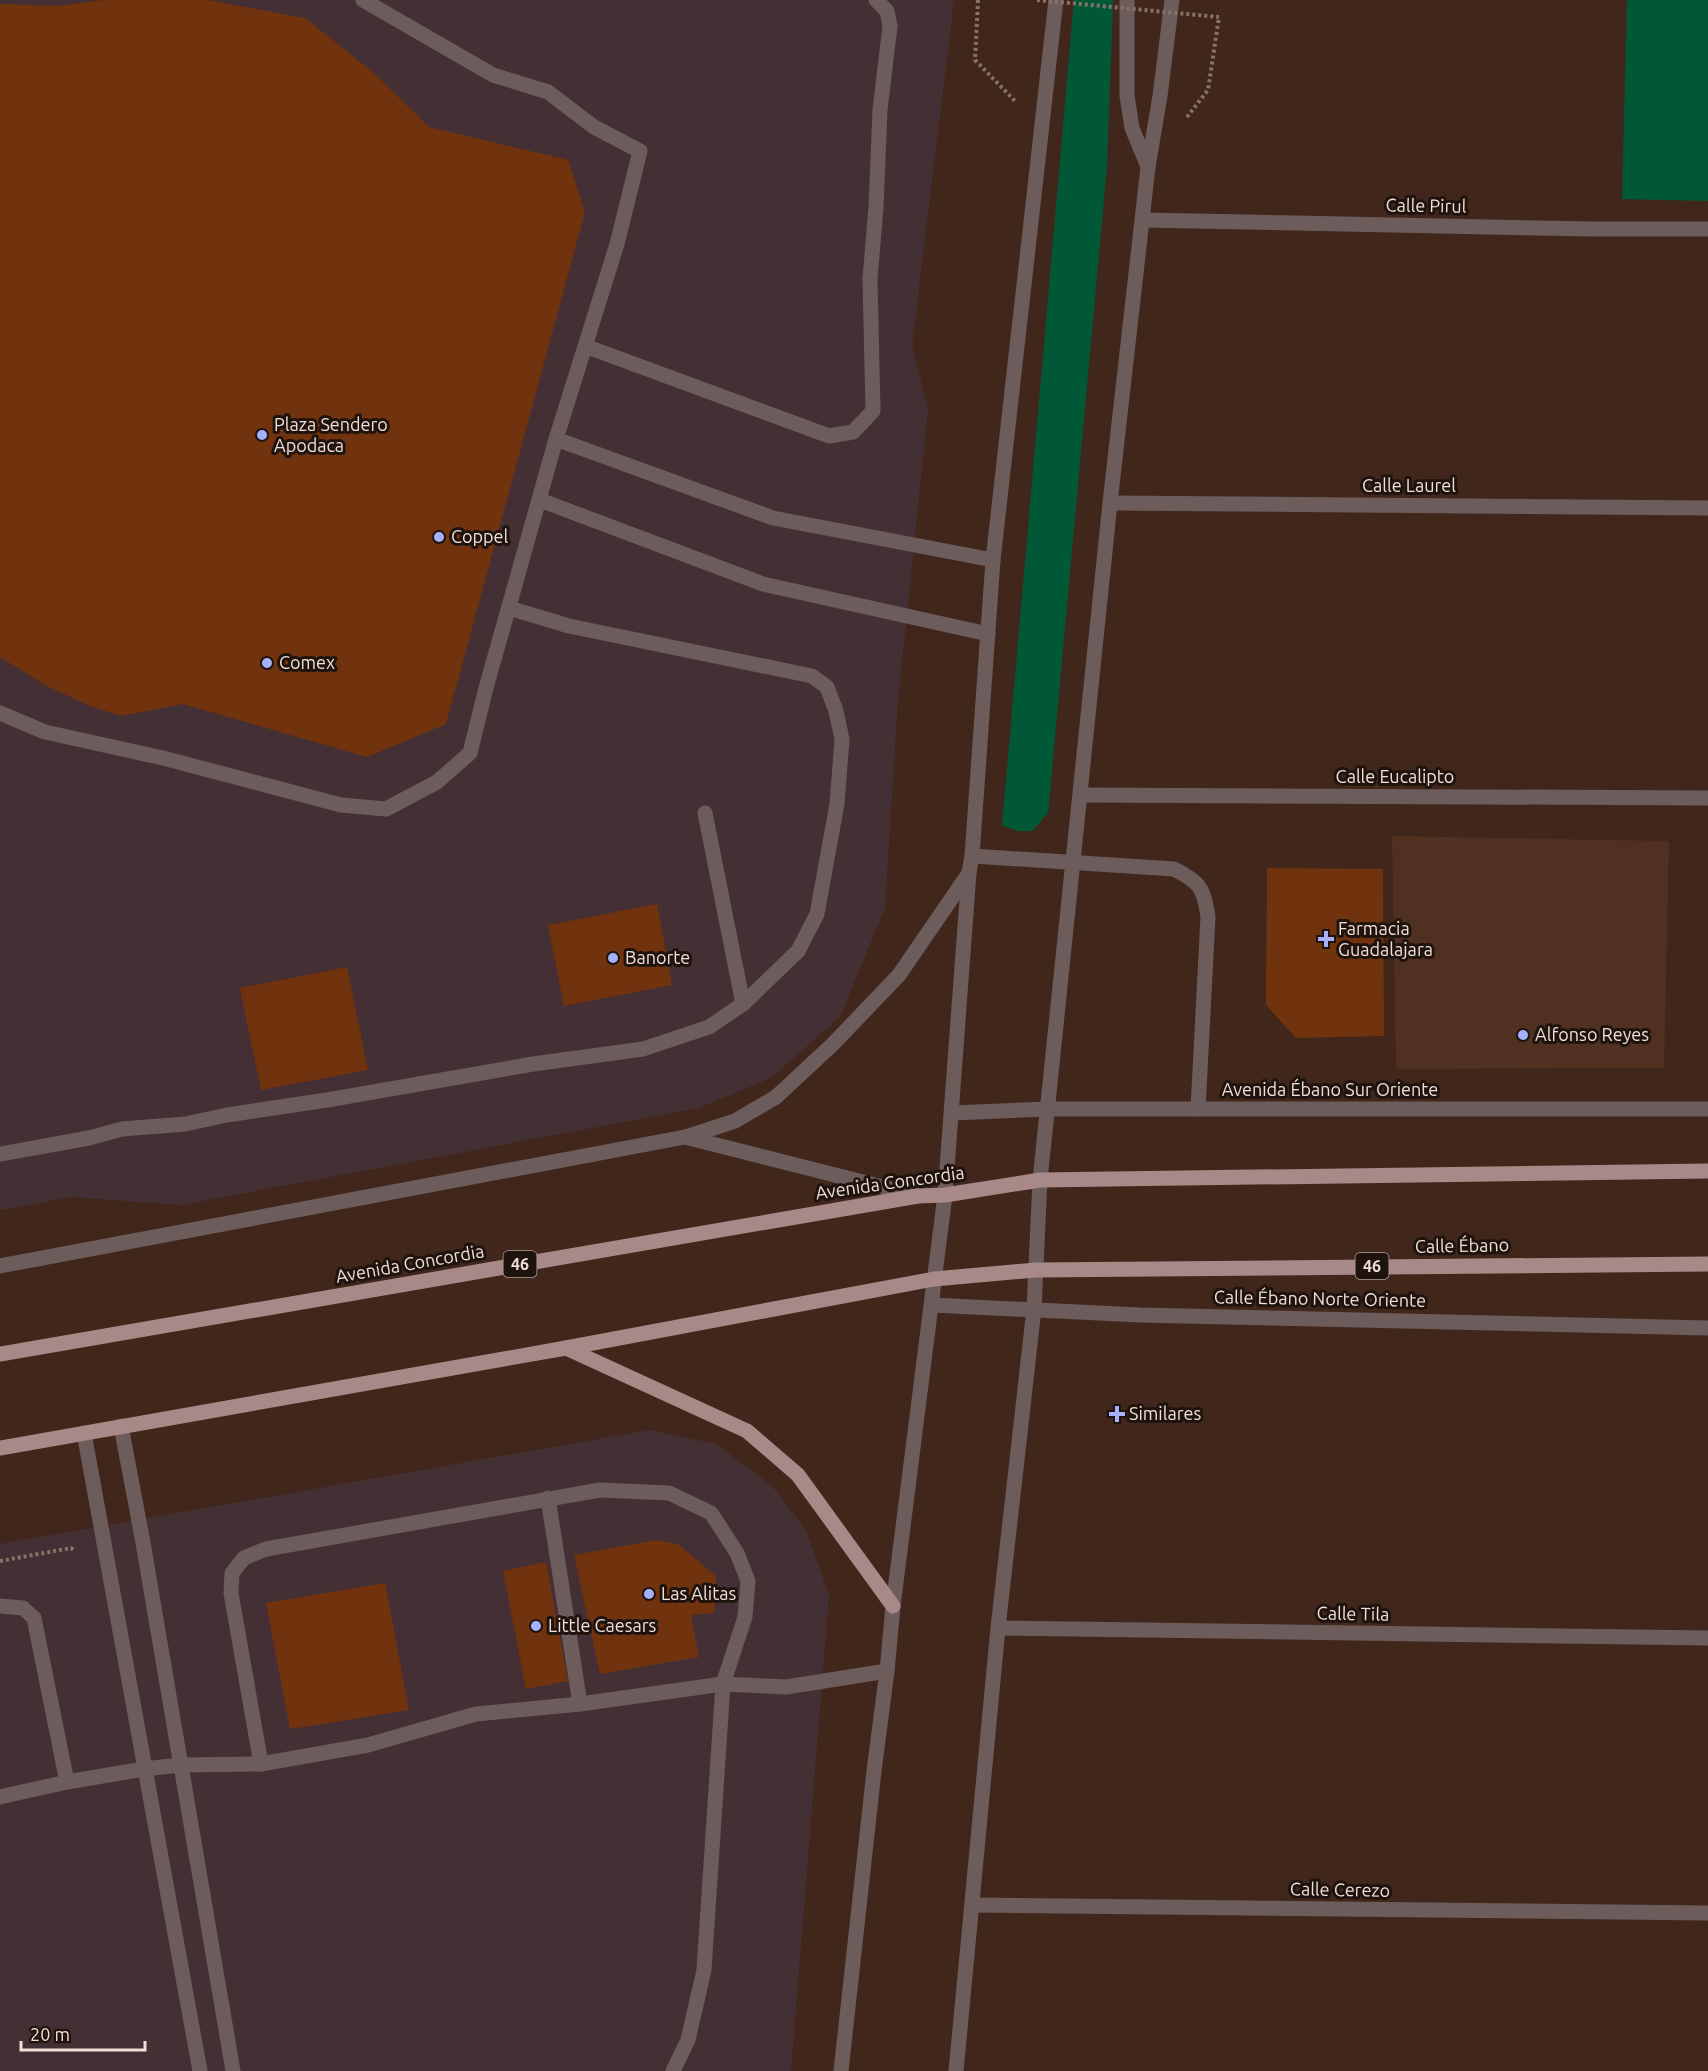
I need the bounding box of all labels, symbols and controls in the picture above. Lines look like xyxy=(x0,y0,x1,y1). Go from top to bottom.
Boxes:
street label: Calle Pirul xyxy=(1385,194,1467,216)
place label: Plaza Sendero Apodaca xyxy=(274,414,388,455)
marker: Plaza Sendero Apodaca xyxy=(255,428,269,442)
street label: Calle Laurel xyxy=(1362,475,1456,495)
place label: Coppel xyxy=(451,526,509,546)
marker: Coppel xyxy=(432,530,446,544)
place label: Comex xyxy=(279,652,335,672)
marker: Comex xyxy=(260,656,274,670)
street label: Calle Eucalipto xyxy=(1336,766,1454,786)
place label: Farmacia Guadalajara xyxy=(1338,918,1433,959)
marker: Farmacia Guadalajara xyxy=(1319,932,1333,946)
place label: Banorte xyxy=(625,947,690,967)
marker: Banorte xyxy=(606,951,620,965)
place label: Alfonso Reyes xyxy=(1535,1024,1649,1044)
marker: Alfonso Reyes xyxy=(1516,1028,1530,1042)
street label: Avenida Ébano Sur Oriente xyxy=(1222,1078,1438,1099)
street label: Avenida Concordia xyxy=(814,1162,966,1202)
street label: Calle Ébano xyxy=(1415,1233,1509,1256)
street label: Avenida Concordia xyxy=(334,1240,486,1286)
road number: 46 xyxy=(504,1251,536,1277)
road number: 46 xyxy=(1356,1253,1388,1279)
street label: Calle Ébano Norte Oriente xyxy=(1214,1285,1426,1310)
place label: Similares xyxy=(1129,1403,1201,1423)
marker: Similares xyxy=(1110,1407,1124,1421)
place label: Las Alitas xyxy=(661,1583,736,1603)
marker: Las Alitas xyxy=(642,1587,656,1601)
street label: Calle Tila xyxy=(1317,1602,1389,1624)
place label: Little Caesars xyxy=(548,1615,657,1635)
marker: Little Caesars xyxy=(529,1619,543,1633)
street label: Calle Cerezo xyxy=(1290,1878,1390,1900)
scale bar xyxy=(21,2014,146,2052)
text: 20 m xyxy=(30,2024,70,2044)

